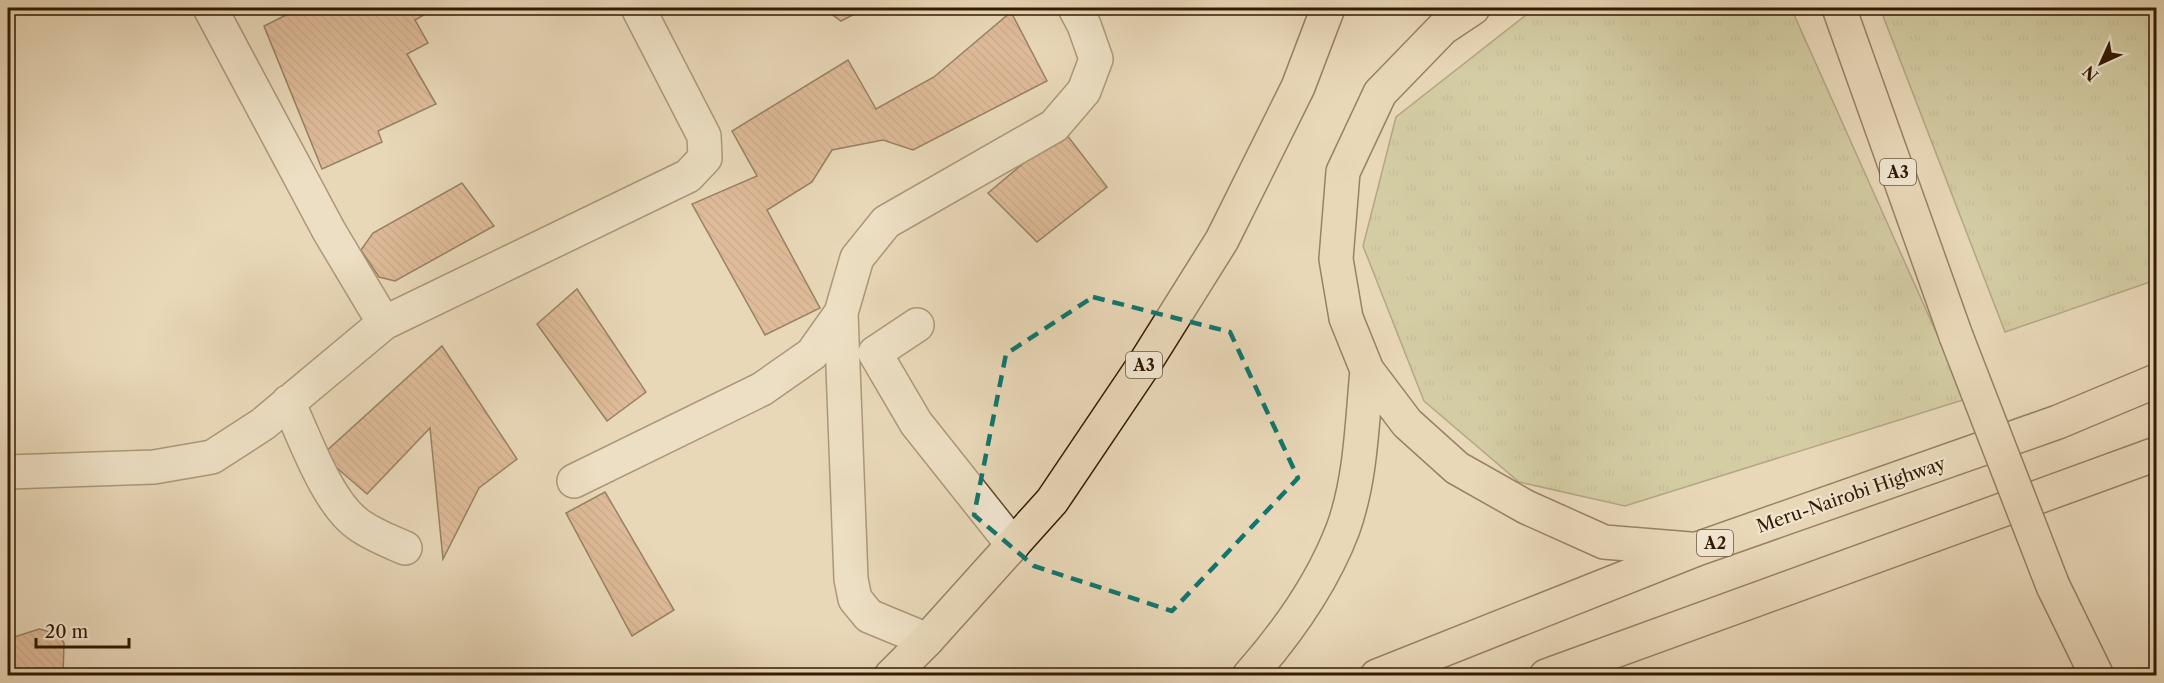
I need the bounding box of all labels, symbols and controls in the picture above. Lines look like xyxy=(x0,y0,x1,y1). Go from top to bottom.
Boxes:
north arrow xyxy=(2071,33,2131,93)
text: N xyxy=(2078,62,2102,86)
road number: A3 xyxy=(1880,159,1916,185)
road number: A3 xyxy=(1126,352,1162,378)
street label: Meru-Nairobi Highway xyxy=(1754,452,1949,538)
road number: A2 xyxy=(1697,530,1733,556)
scale bar xyxy=(36,611,129,649)
text: 20 m xyxy=(45,621,89,643)

